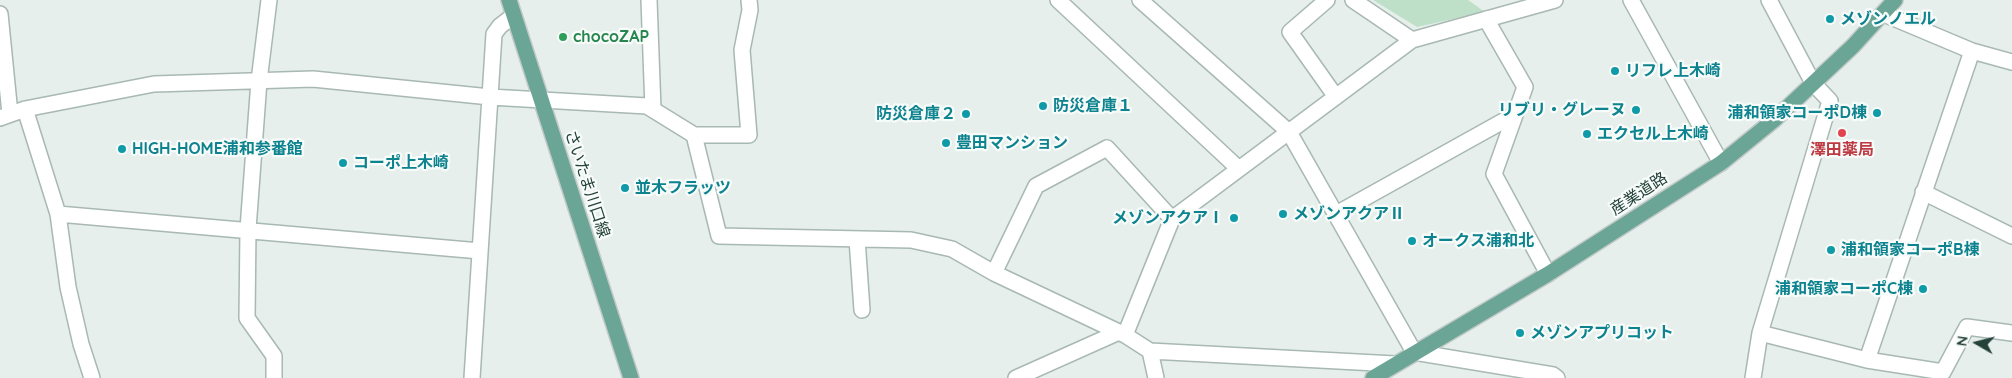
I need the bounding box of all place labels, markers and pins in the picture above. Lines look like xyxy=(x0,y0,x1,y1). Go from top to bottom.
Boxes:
place label: メゾンノエル xyxy=(1840,9,1936,29)
marker: メゾンノエル xyxy=(1824,13,1836,25)
place label: chocoZAP xyxy=(573,27,649,47)
marker: chocoZAP xyxy=(557,31,569,43)
place label: リフレ上木崎 xyxy=(1625,61,1721,81)
marker: リフレ上木崎 xyxy=(1609,65,1621,77)
place label: 防災倉庫１ xyxy=(1053,96,1133,116)
marker: 防災倉庫１ xyxy=(1037,100,1049,112)
place label: リブリ・グレーヌ xyxy=(1498,100,1626,120)
place label: 浦和領家コーポD棟 xyxy=(1728,103,1867,123)
place label: 防災倉庫２ xyxy=(876,104,956,124)
marker: リブリ・グレーヌ xyxy=(1630,104,1642,116)
marker: 浦和領家コーポD棟 xyxy=(1871,107,1883,119)
marker: 防災倉庫２ xyxy=(960,108,972,120)
place label: エクセル上木崎 xyxy=(1597,124,1709,144)
marker: 澤田薬局 xyxy=(1836,127,1848,139)
marker: エクセル上木崎 xyxy=(1581,128,1593,140)
place label: 豊田マンション xyxy=(956,133,1068,153)
marker: 豊田マンション xyxy=(940,137,952,149)
place label: HIGH-HOME浦和参番館 xyxy=(132,139,303,159)
place label: 澤田薬局 xyxy=(1810,140,1874,160)
marker: HIGH-HOME浦和参番館 xyxy=(116,143,128,155)
place label: コーポ上木崎 xyxy=(353,153,449,173)
marker: コーポ上木崎 xyxy=(337,157,349,169)
place label: 並木フラッツ xyxy=(635,178,731,198)
marker: 並木フラッツ xyxy=(619,182,631,194)
place label: メゾンアクアⅡ xyxy=(1293,204,1405,224)
place label: メゾンアクアⅠ xyxy=(1112,208,1224,228)
marker: メゾンアクアⅡ xyxy=(1277,208,1289,220)
marker: メゾンアクアⅠ xyxy=(1228,212,1240,224)
place label: オークス浦和北 xyxy=(1422,231,1534,251)
marker: オークス浦和北 xyxy=(1406,235,1418,247)
place label: 浦和領家コーポB棟 xyxy=(1841,240,1979,260)
marker: 浦和領家コーポB棟 xyxy=(1825,244,1837,256)
place label: 浦和領家コーポC棟 xyxy=(1775,279,1913,299)
marker: 浦和領家コーポC棟 xyxy=(1917,283,1929,295)
place label: メゾンアプリコット xyxy=(1530,323,1674,343)
marker: メゾンアプリコット xyxy=(1514,327,1526,339)

